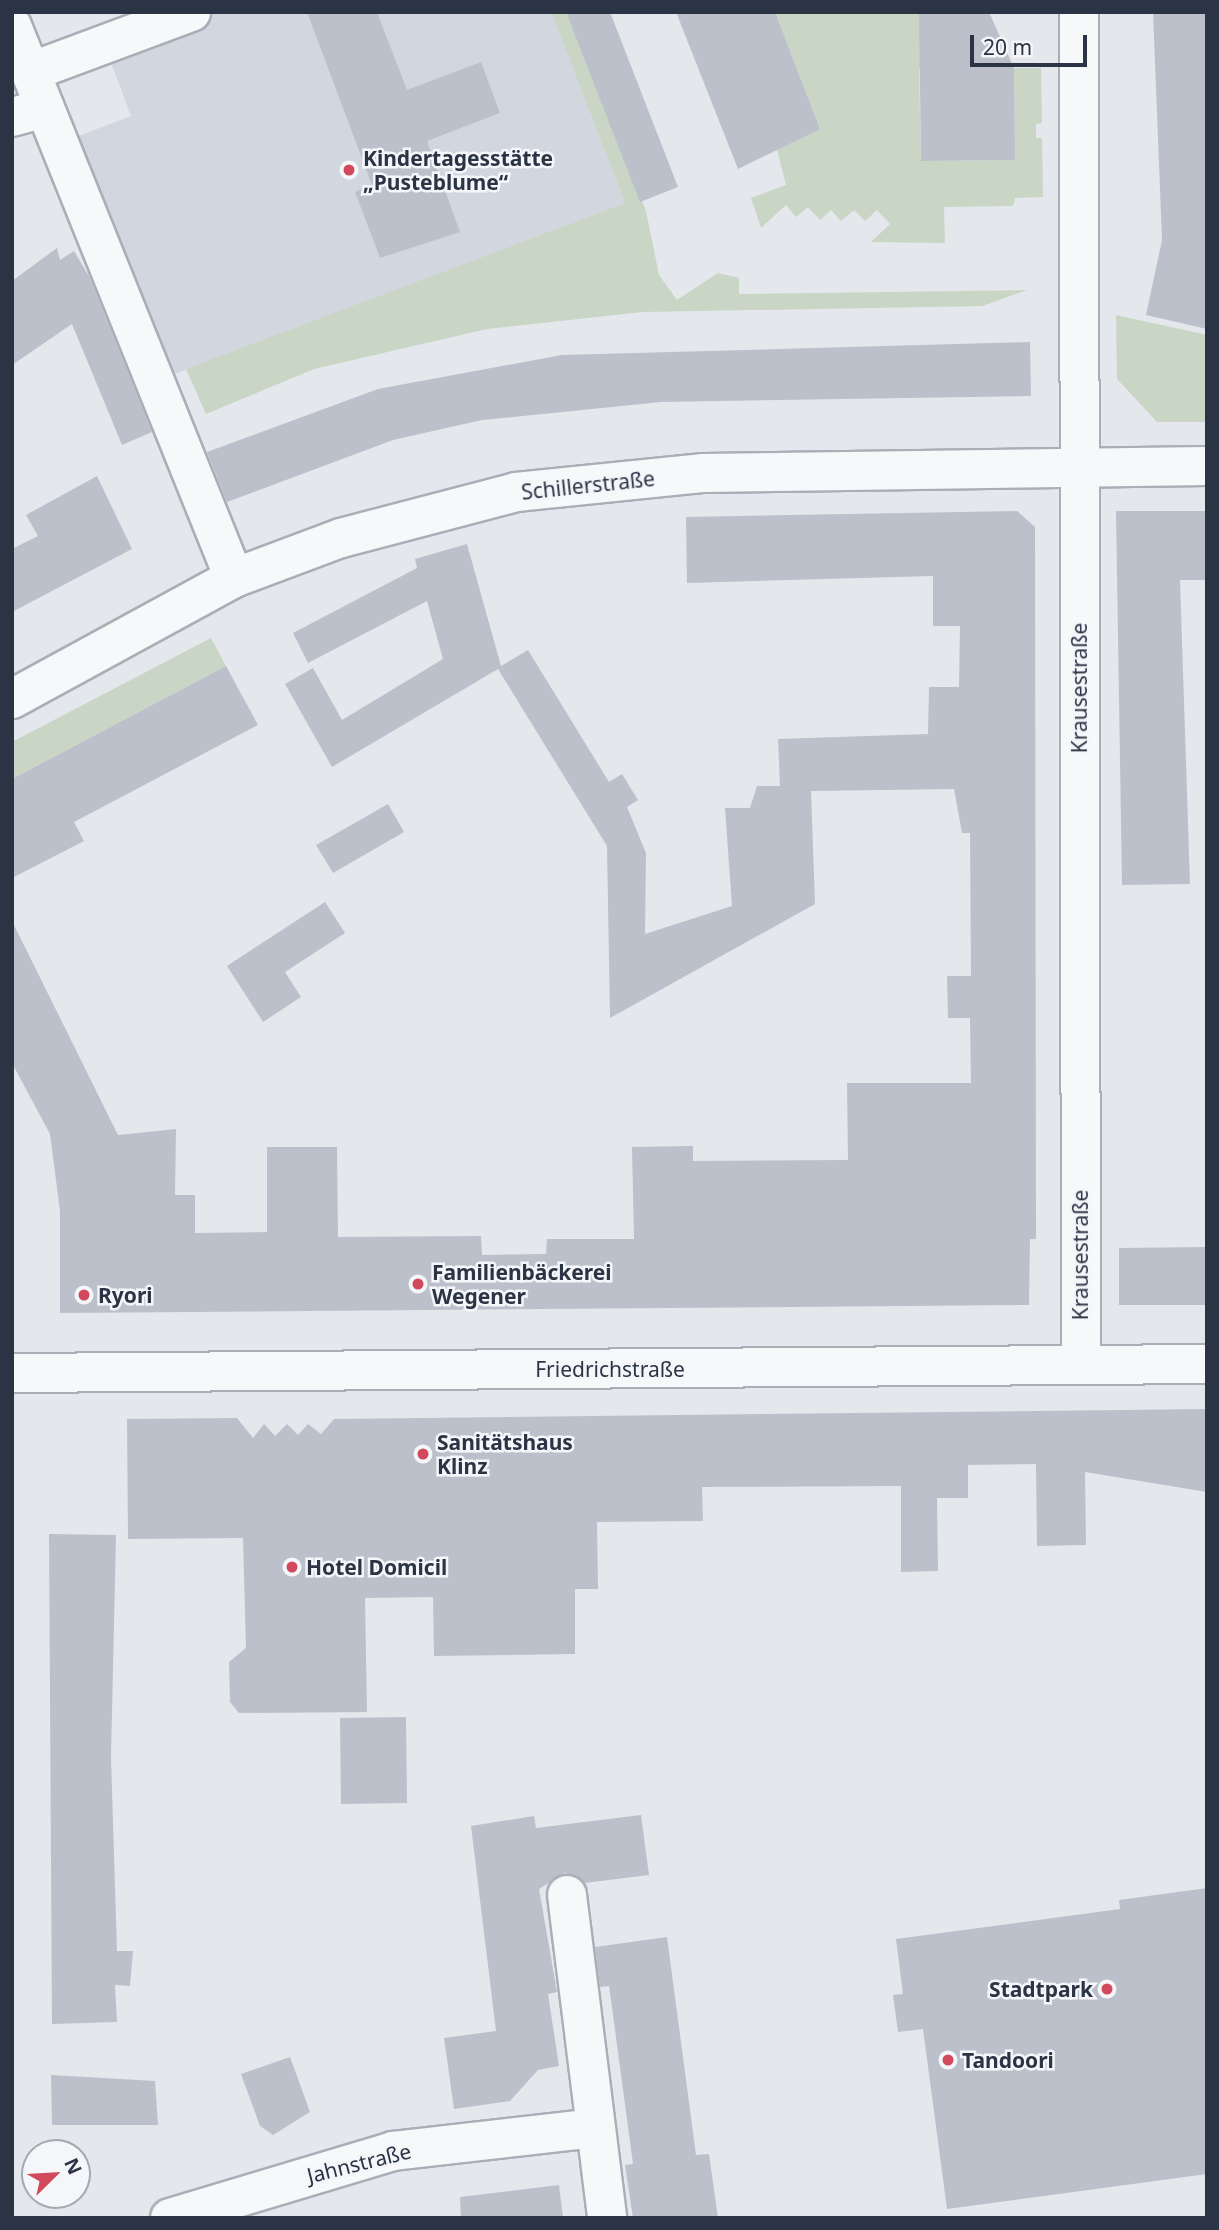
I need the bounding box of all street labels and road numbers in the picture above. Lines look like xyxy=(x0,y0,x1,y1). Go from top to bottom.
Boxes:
street label: Schillerstraße xyxy=(520,465,656,505)
street label: Krausestraße xyxy=(1066,623,1092,753)
street label: Krausestraße xyxy=(1067,1190,1093,1320)
street label: Friedrichstraße xyxy=(535,1356,685,1382)
street label: Jahnstraße xyxy=(304,2138,414,2188)

